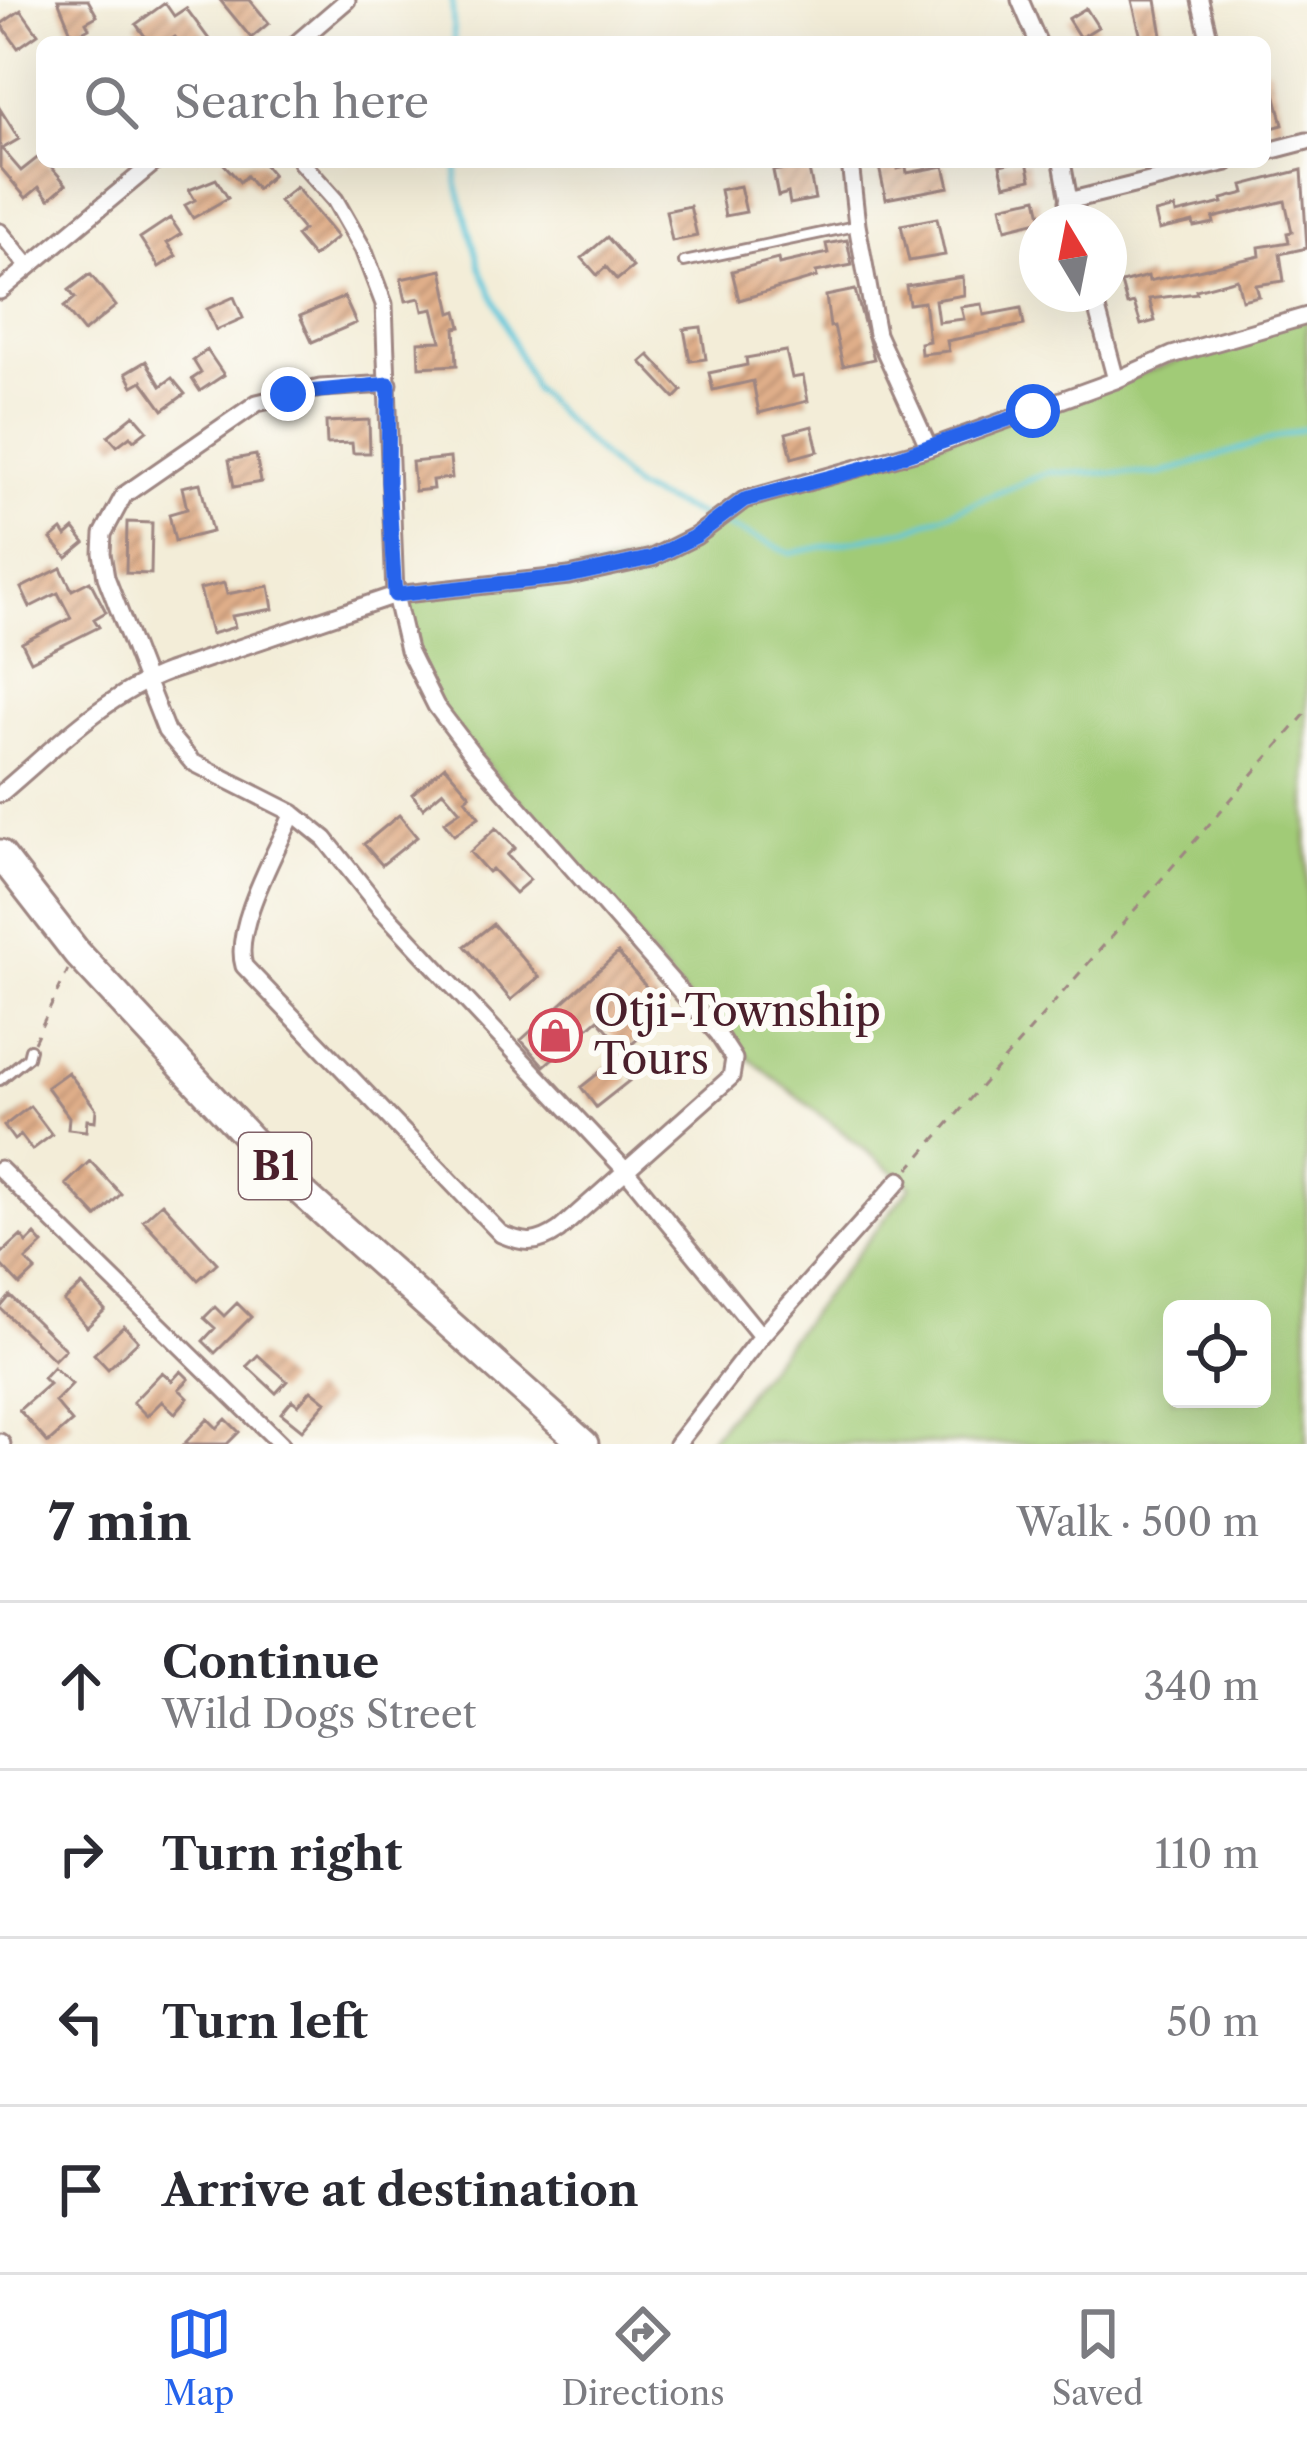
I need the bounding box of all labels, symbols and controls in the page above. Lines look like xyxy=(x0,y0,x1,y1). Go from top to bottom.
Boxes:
search box xyxy=(36,36,1271,168)
icon: search xyxy=(78,69,144,135)
text: Search here xyxy=(174,74,429,130)
north arrow xyxy=(1019,204,1127,312)
route end xyxy=(261,367,315,421)
route start xyxy=(1006,384,1060,438)
place label: Otji-Township Tours xyxy=(594,985,881,1085)
shop icon: Otji-Township Tours xyxy=(527,1007,583,1063)
road number: B1 xyxy=(239,1133,311,1199)
map controls xyxy=(1163,1300,1271,1408)
button: locate xyxy=(1163,1300,1271,1408)
text: 7 min xyxy=(48,1491,191,1553)
text: Walk · 500 m xyxy=(1017,1498,1259,1546)
text: Continue xyxy=(162,1634,379,1690)
icon: ahead xyxy=(48,1653,114,1719)
text: 340 m xyxy=(1144,1662,1259,1710)
text: Wild Dogs Street xyxy=(162,1690,476,1738)
icon: right xyxy=(48,1821,114,1887)
text: Turn right xyxy=(162,1826,402,1882)
text: 110 m xyxy=(1155,1830,1259,1878)
icon: left xyxy=(48,1989,114,2055)
text: Turn left xyxy=(162,1994,368,2050)
text: 50 m xyxy=(1166,1998,1259,2046)
icon: arrive xyxy=(48,2157,114,2223)
text: Arrive at destination xyxy=(162,2162,639,2218)
tab: Map xyxy=(164,2301,234,2414)
tab: Directions xyxy=(562,2301,725,2414)
tab: Saved xyxy=(1052,2301,1143,2414)

